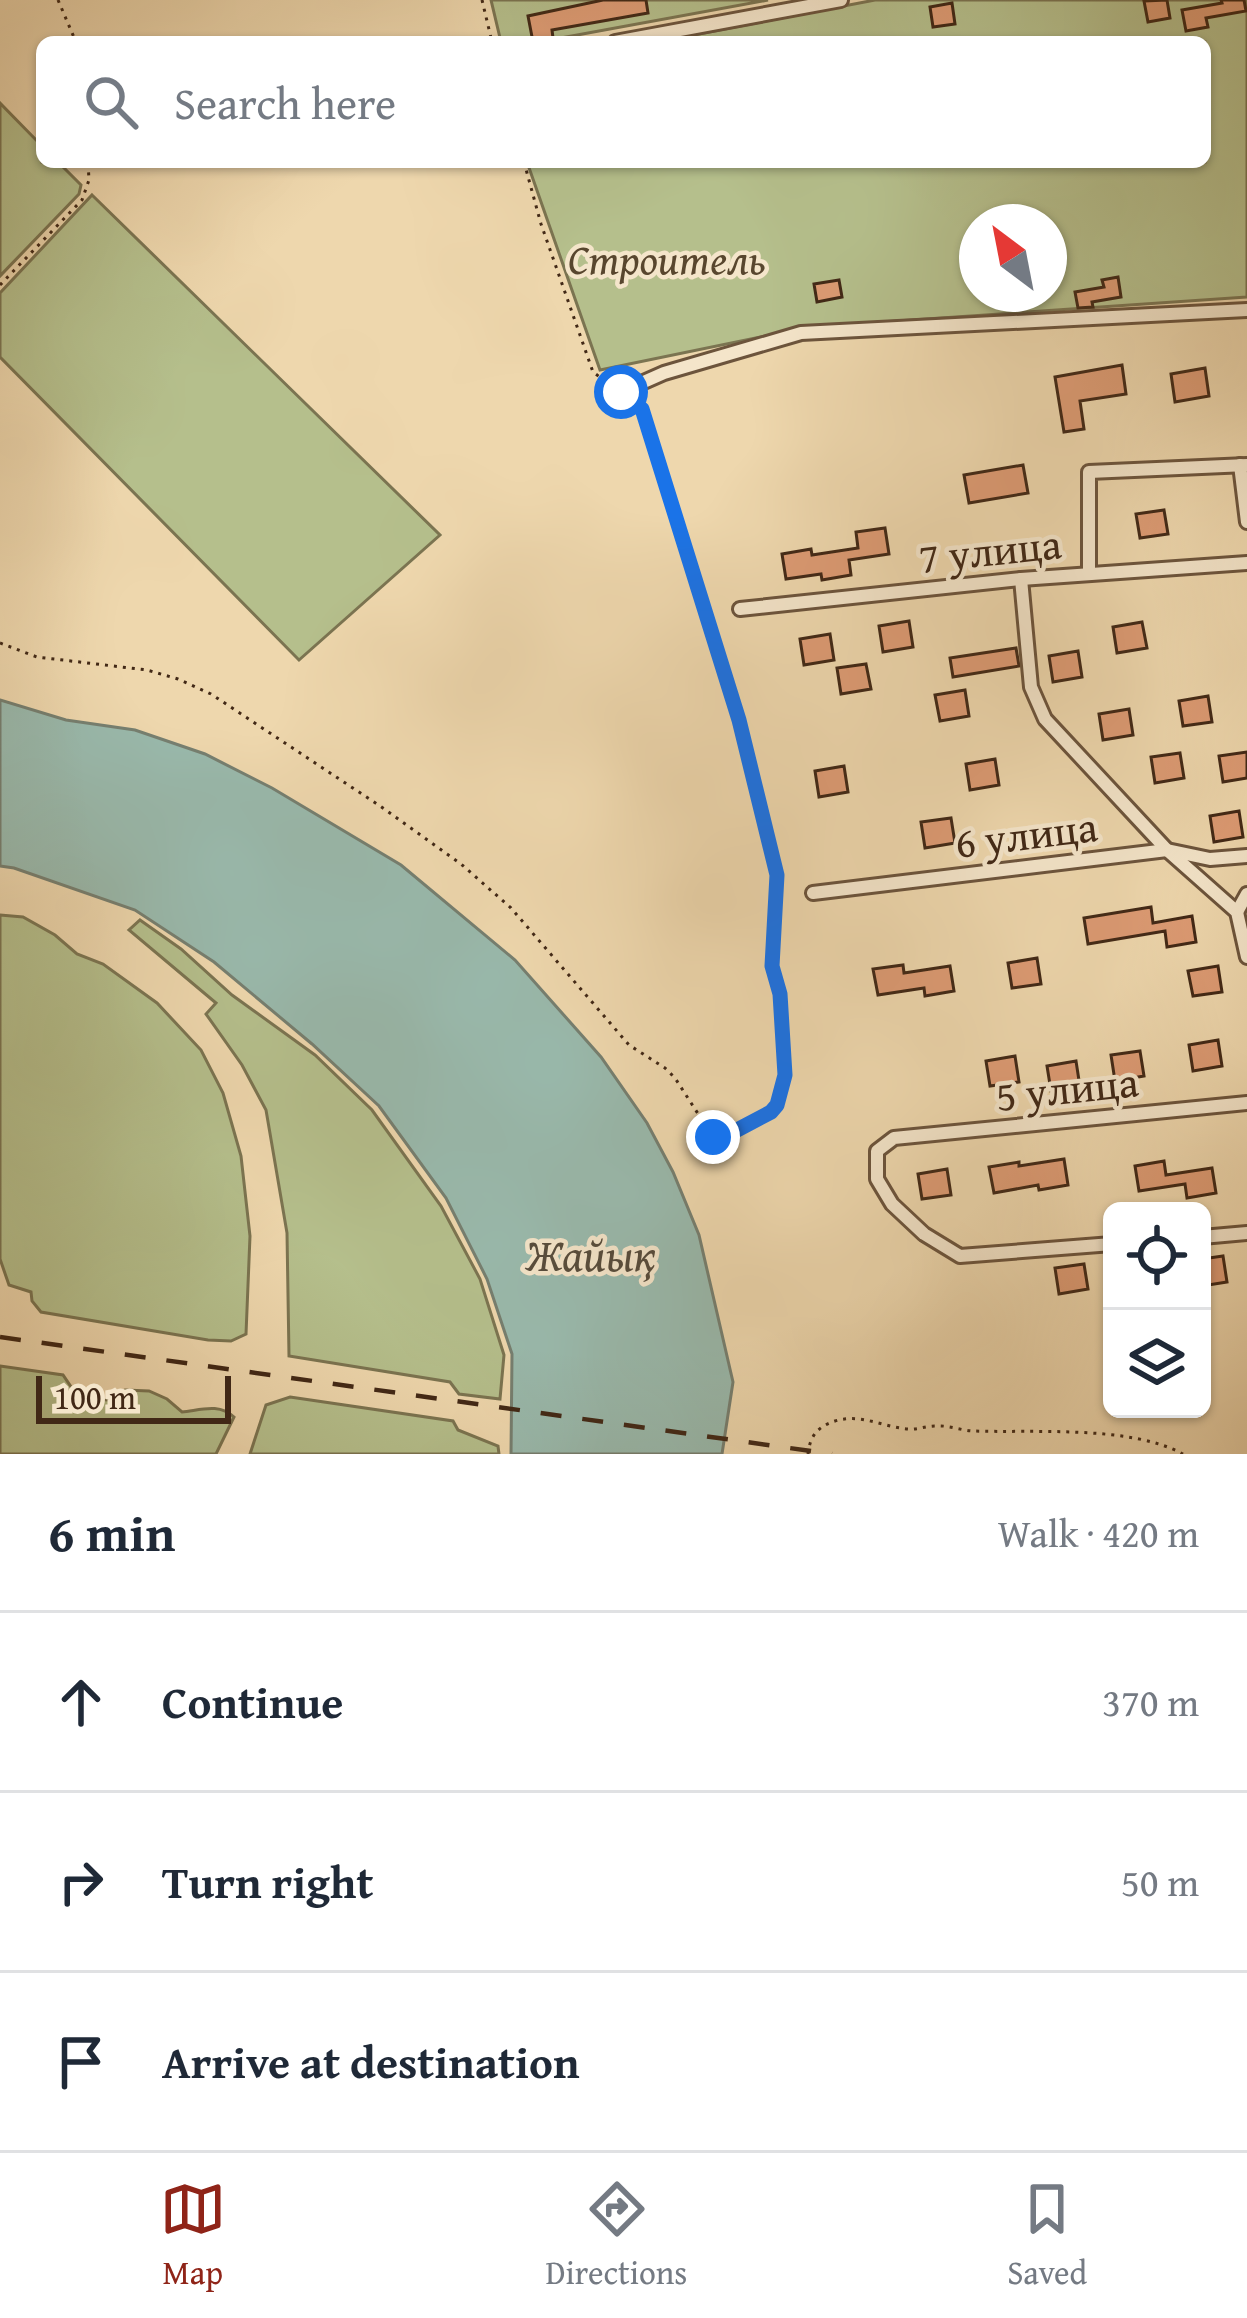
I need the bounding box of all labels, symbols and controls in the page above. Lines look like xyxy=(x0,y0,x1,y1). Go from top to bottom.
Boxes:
search box xyxy=(36,36,1211,168)
icon: search xyxy=(78,69,144,135)
text: Search here xyxy=(174,70,396,135)
north arrow xyxy=(959,204,1067,312)
park label: Строитель xyxy=(568,228,766,289)
route start xyxy=(594,365,648,419)
street label: 7 улица xyxy=(916,512,1064,588)
street label: 6 улица xyxy=(951,795,1101,873)
street label: 5 улица xyxy=(993,1050,1141,1126)
route end xyxy=(686,1110,740,1164)
map controls xyxy=(1103,1202,1211,1418)
button: locate xyxy=(1103,1202,1211,1310)
water label: Жайық xyxy=(524,1222,656,1287)
button: layers xyxy=(1103,1310,1211,1418)
scale bar xyxy=(36,1370,231,1423)
text: 100 m xyxy=(54,1373,136,1421)
text: 6 min xyxy=(48,1495,175,1570)
text: Walk · 420 m xyxy=(998,1504,1199,1561)
icon: ahead xyxy=(48,1669,114,1735)
text: Continue xyxy=(162,1669,343,1734)
text: 370 m xyxy=(1102,1673,1199,1730)
icon: right xyxy=(48,1849,114,1915)
text: Turn right xyxy=(162,1849,374,1914)
text: 50 m xyxy=(1121,1853,1199,1910)
icon: arrive xyxy=(48,2029,114,2095)
text: Arrive at destination xyxy=(162,2029,580,2094)
tab: Map xyxy=(160,2176,226,2296)
tab: Directions xyxy=(546,2176,687,2296)
tab: Saved xyxy=(1007,2176,1087,2296)

